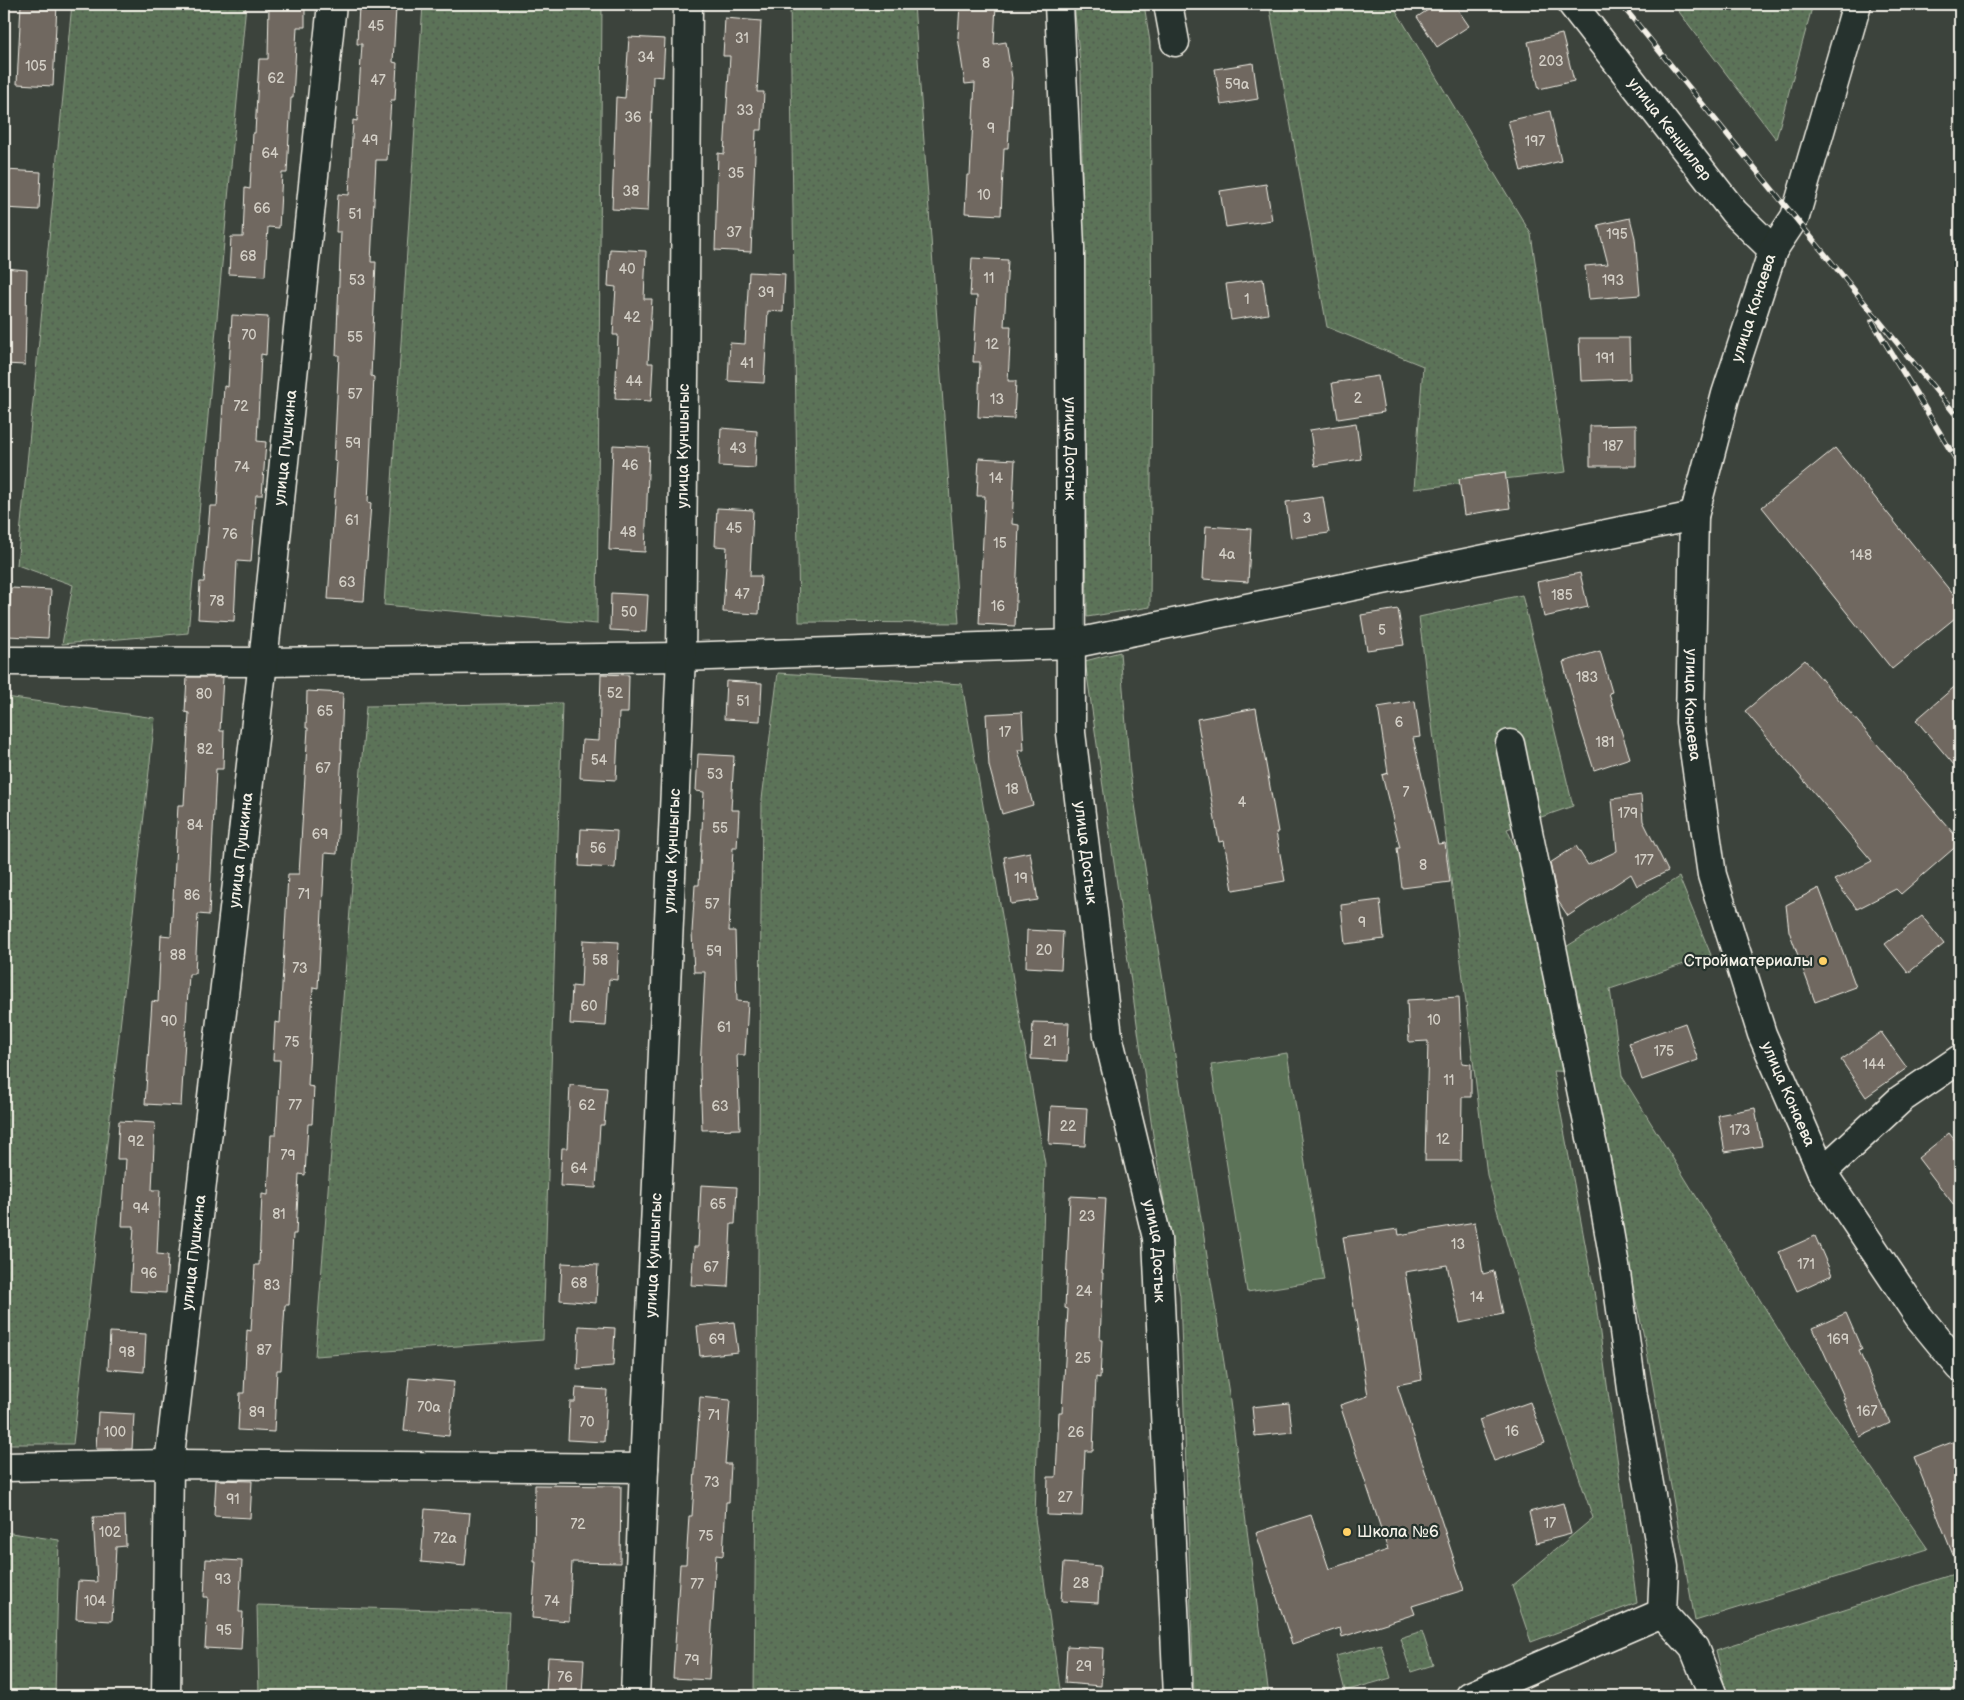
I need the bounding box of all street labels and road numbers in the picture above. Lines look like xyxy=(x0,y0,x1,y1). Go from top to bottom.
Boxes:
street label: улица Кеншилер xyxy=(1624,74,1716,185)
street label: улица Конаева xyxy=(1728,251,1781,364)
street label: улица Куншыгыс xyxy=(673,383,693,509)
street label: улица Пушкина xyxy=(270,388,301,507)
street label: улица Достык xyxy=(1061,397,1080,501)
street label: улица Конаева xyxy=(1680,648,1705,763)
street label: улица Куншыгыс xyxy=(660,788,685,914)
street label: улица Пушкина xyxy=(225,791,257,909)
street label: улица Достык xyxy=(1070,800,1101,906)
street label: улица Конаева xyxy=(1757,1039,1820,1150)
street label: улица Куншыгыс xyxy=(641,1192,666,1318)
street label: улица Пушкина xyxy=(178,1193,210,1311)
street label: улица Достык xyxy=(1139,1198,1169,1303)

